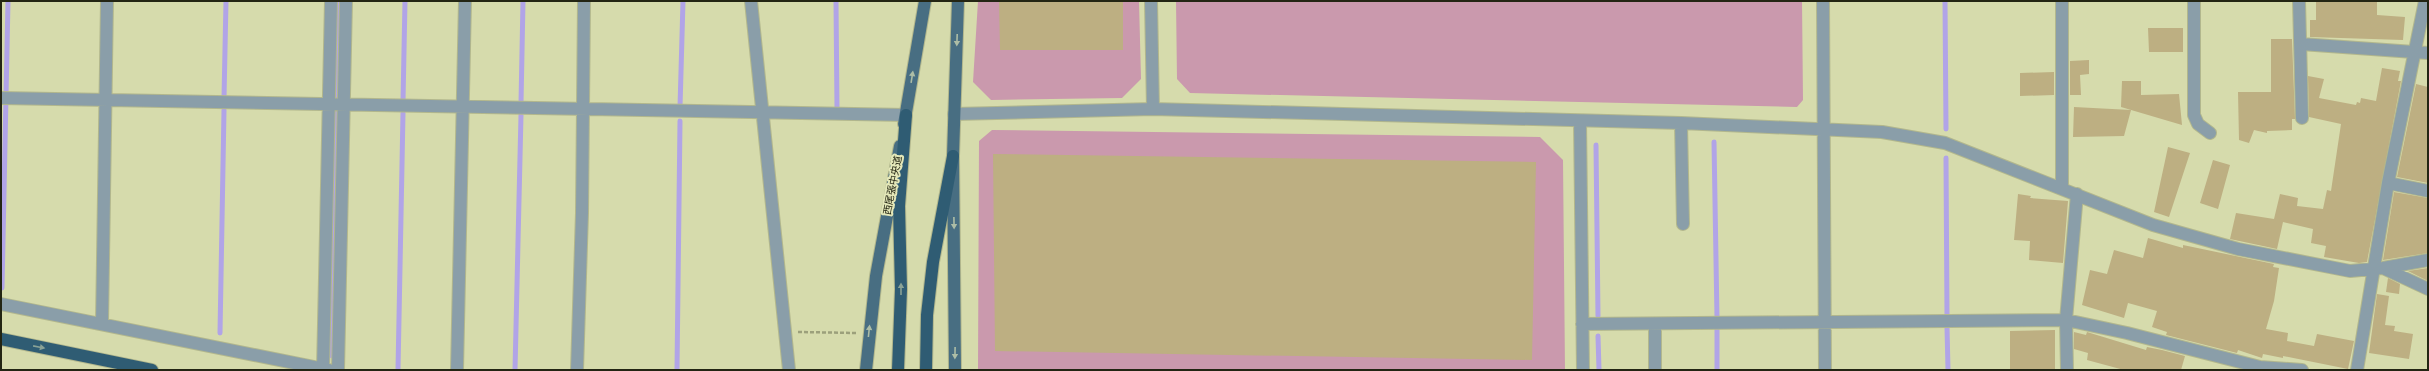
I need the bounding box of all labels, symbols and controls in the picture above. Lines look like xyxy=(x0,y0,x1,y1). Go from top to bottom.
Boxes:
one-way arrow xyxy=(953,34,960,46)
one-way arrow xyxy=(909,71,915,83)
street label: 西尾張中央道 xyxy=(880,154,904,216)
one-way arrow xyxy=(951,217,957,230)
one-way arrow xyxy=(897,283,904,295)
one-way arrow xyxy=(866,325,873,337)
one-way arrow xyxy=(33,344,45,350)
one-way arrow xyxy=(952,347,958,360)

